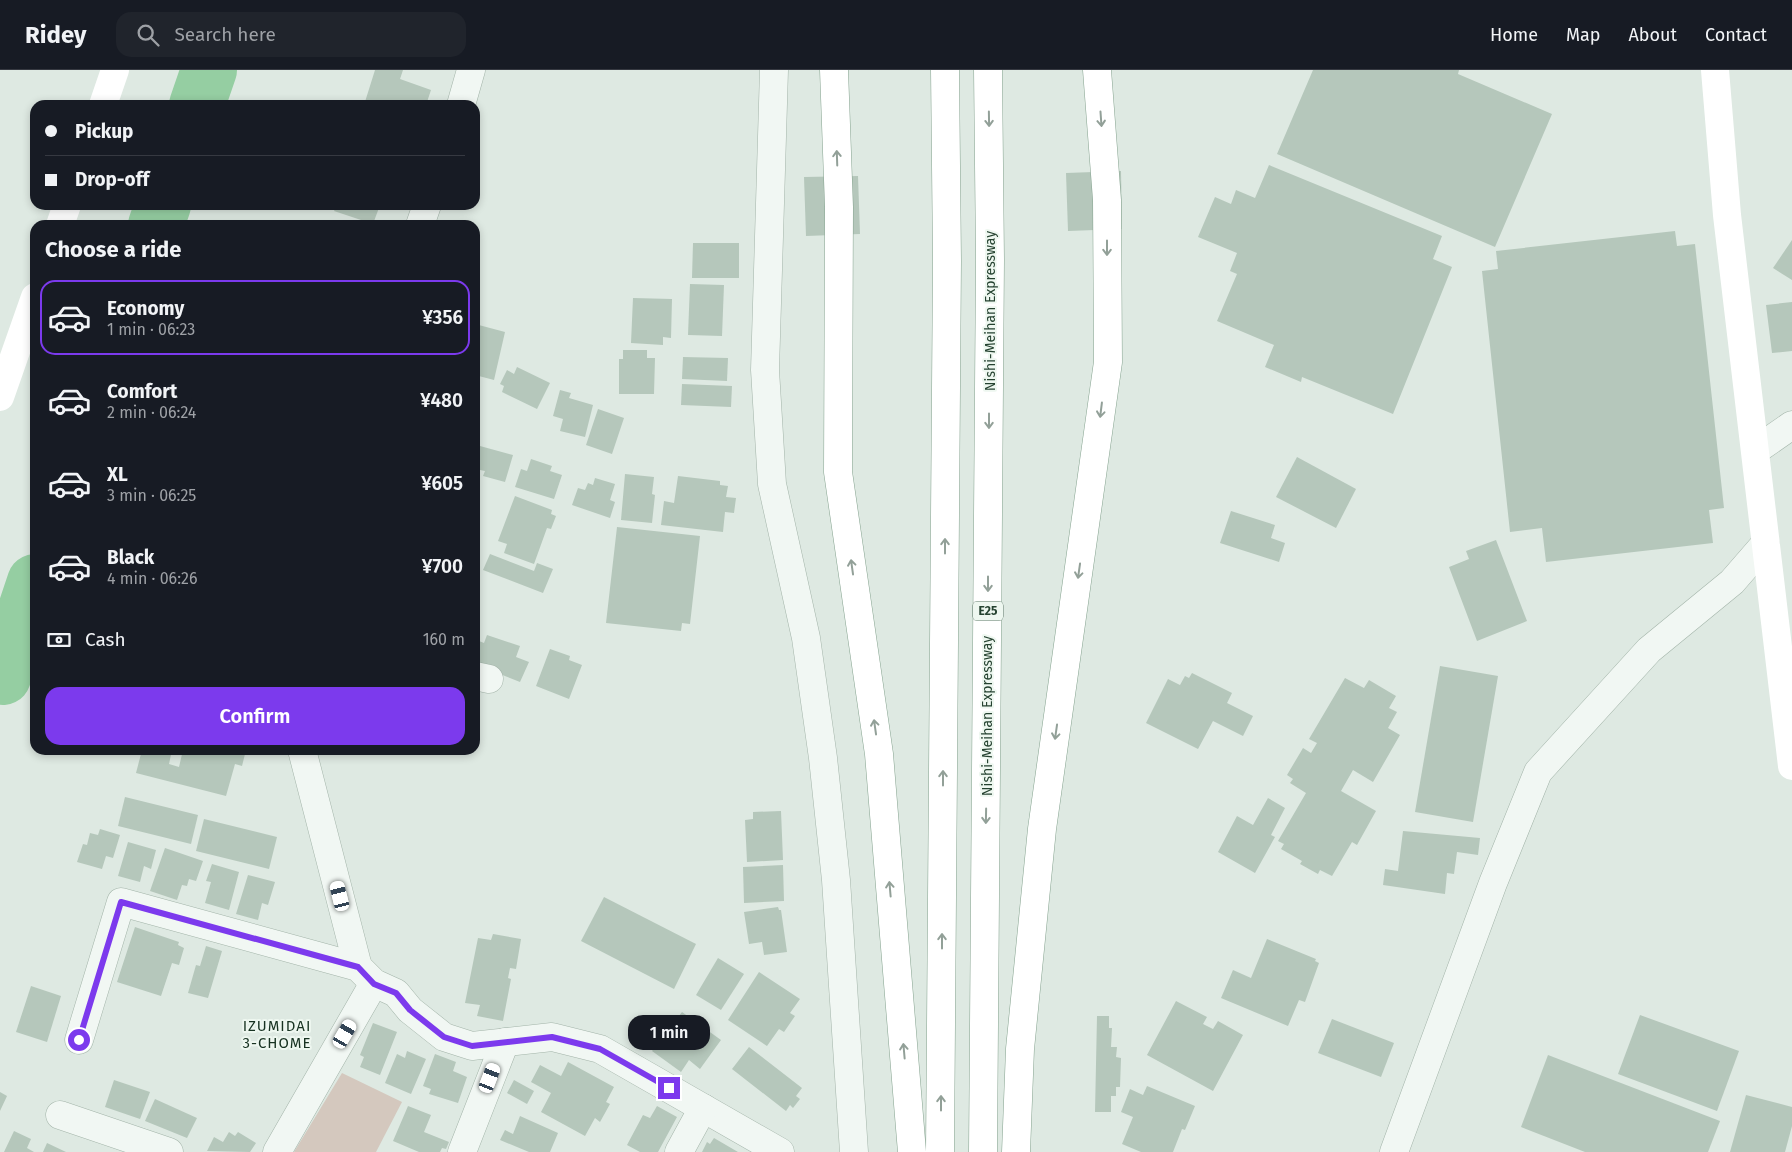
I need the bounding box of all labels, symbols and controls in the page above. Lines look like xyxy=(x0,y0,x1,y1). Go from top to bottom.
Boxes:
search box xyxy=(116,12,466,57)
text: Ridey xyxy=(25,21,86,49)
icon: search xyxy=(134,21,162,49)
text: Search here xyxy=(174,23,276,46)
text: Home xyxy=(1490,24,1538,46)
text: Map xyxy=(1566,24,1600,46)
text: About xyxy=(1628,24,1677,46)
text: Contact xyxy=(1705,24,1767,46)
one-way arrow xyxy=(984,110,994,126)
one-way arrow xyxy=(1096,110,1105,126)
text: Pickup xyxy=(75,120,133,143)
one-way arrow xyxy=(833,150,842,166)
text: Drop-off xyxy=(75,168,149,191)
street label: Nishi-Meihan Expressway xyxy=(982,231,999,391)
text: Choose a ride xyxy=(45,236,181,263)
one-way arrow xyxy=(1102,240,1112,256)
icon: car xyxy=(47,295,92,340)
text: Economy xyxy=(107,297,184,320)
text: ¥356 xyxy=(422,306,463,329)
text: 1 min · 06:23 xyxy=(107,320,195,339)
icon: car xyxy=(47,378,92,423)
text: Comfort xyxy=(107,380,177,403)
text: ¥480 xyxy=(420,389,463,412)
one-way arrow xyxy=(1096,402,1106,418)
text: 2 min · 06:24 xyxy=(107,403,196,422)
one-way arrow xyxy=(984,412,994,429)
icon: car xyxy=(47,461,92,506)
text: XL xyxy=(107,463,128,486)
text: ¥605 xyxy=(421,472,463,495)
text: 3 min · 06:25 xyxy=(107,486,196,505)
one-way arrow xyxy=(940,538,950,554)
icon: car xyxy=(47,544,92,589)
text: Black xyxy=(107,546,154,569)
text: ¥700 xyxy=(422,555,463,578)
one-way arrow xyxy=(847,559,857,575)
one-way arrow xyxy=(1074,563,1084,579)
text: 4 min · 06:26 xyxy=(107,569,197,588)
one-way arrow xyxy=(983,575,993,591)
road number: E25 xyxy=(973,602,1003,620)
icon: cash xyxy=(45,626,73,654)
text: Cash xyxy=(85,628,126,651)
text: 160 m xyxy=(423,630,465,649)
street label: Nishi-Meihan Expressway xyxy=(979,636,996,796)
button: Confirm xyxy=(45,687,465,745)
one-way arrow xyxy=(870,720,880,736)
one-way arrow xyxy=(1051,724,1061,740)
one-way arrow xyxy=(939,771,948,787)
one-way arrow xyxy=(981,808,991,824)
car xyxy=(329,880,350,912)
one-way arrow xyxy=(886,881,895,897)
one-way arrow xyxy=(937,933,947,950)
callout: 1 min xyxy=(628,1016,710,1050)
district label: IZUMIDAI 3-CHOME xyxy=(242,1017,312,1052)
car xyxy=(331,1017,358,1051)
text: 1 min xyxy=(650,1023,688,1042)
route start xyxy=(68,1029,90,1051)
one-way arrow xyxy=(899,1043,909,1059)
car xyxy=(477,1061,502,1095)
route end xyxy=(658,1077,680,1099)
one-way arrow xyxy=(936,1096,946,1112)

